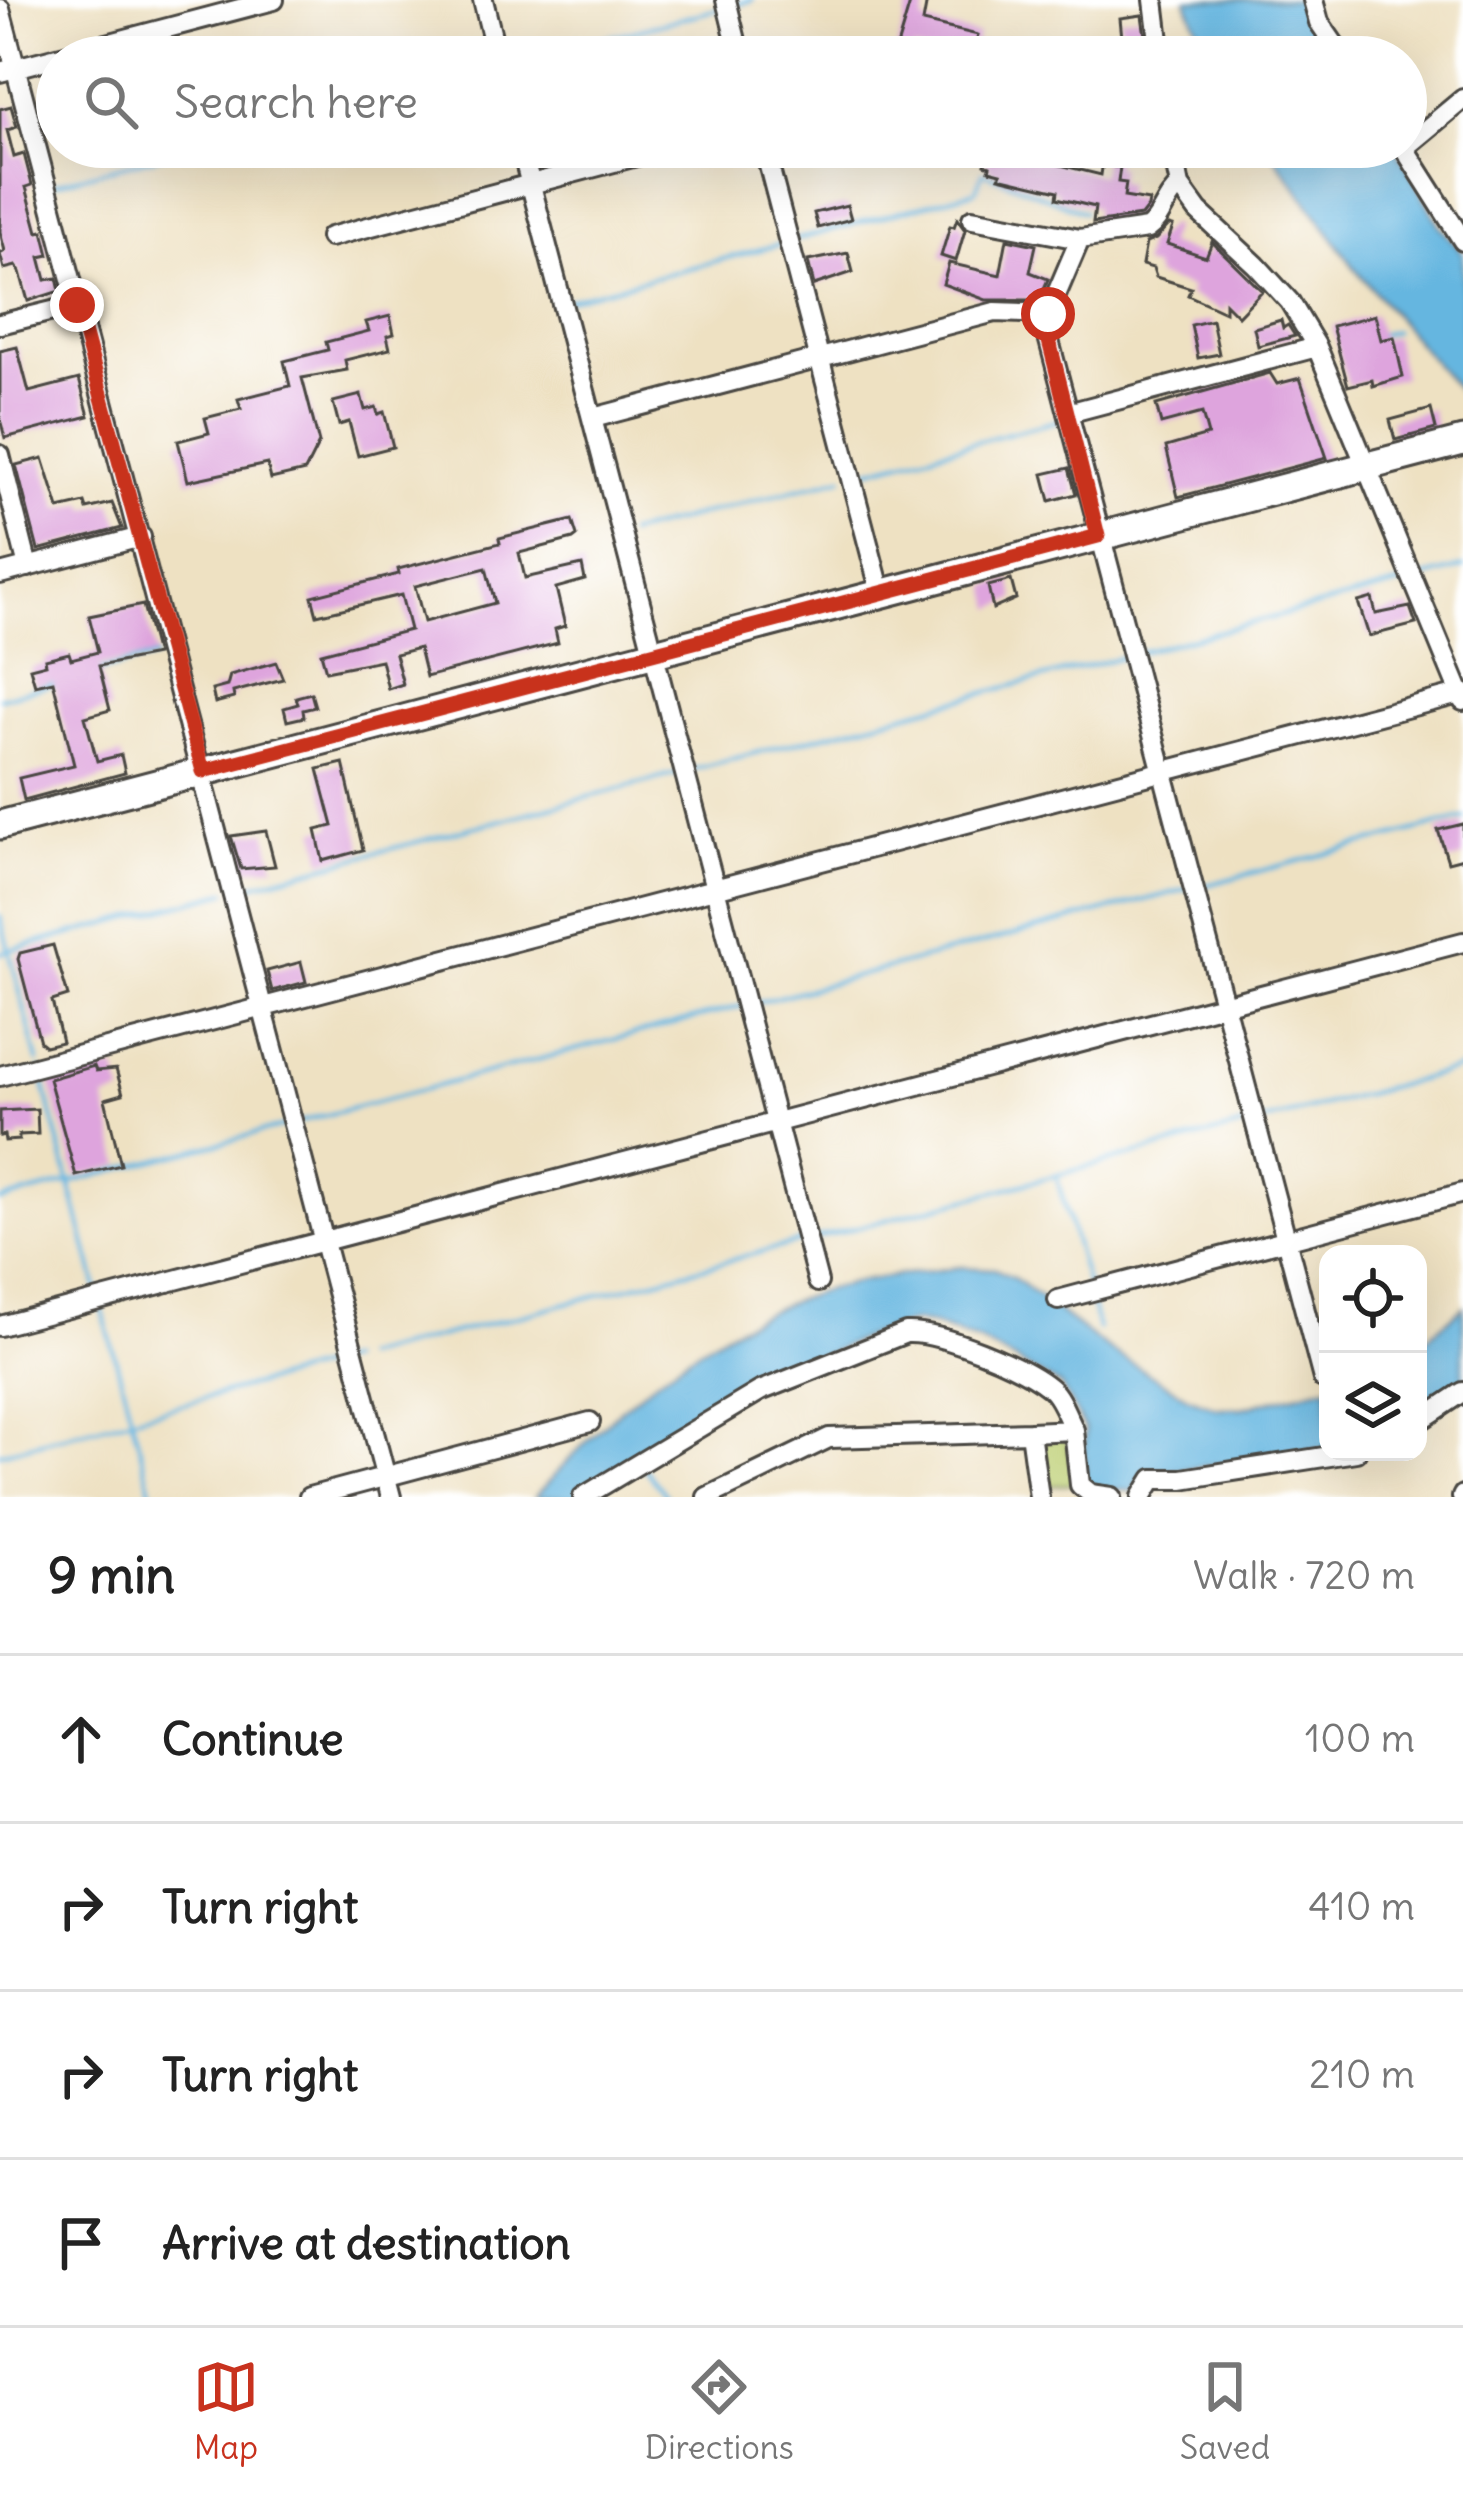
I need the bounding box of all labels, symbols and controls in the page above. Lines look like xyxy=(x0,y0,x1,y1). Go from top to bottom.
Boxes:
search box xyxy=(36,36,1427,168)
icon: search xyxy=(78,69,144,135)
text: Search here xyxy=(174,74,418,130)
route end xyxy=(50,278,104,332)
route start xyxy=(1021,287,1075,341)
map controls xyxy=(1319,1245,1427,1461)
button: locate xyxy=(1319,1245,1427,1353)
button: layers xyxy=(1319,1353,1427,1461)
text: 9 min xyxy=(48,1543,175,1607)
text: Walk · 720 m xyxy=(1193,1551,1415,1600)
icon: ahead xyxy=(48,1706,114,1772)
text: Continue xyxy=(162,1711,344,1767)
text: 100 m xyxy=(1305,1714,1415,1763)
icon: right xyxy=(48,1874,114,1940)
text: Turn right xyxy=(162,1879,358,1935)
text: 410 m xyxy=(1308,1882,1415,1931)
icon: right xyxy=(48,2042,114,2108)
text: Turn right xyxy=(162,2047,358,2103)
text: 210 m xyxy=(1309,2050,1415,2099)
icon: arrive xyxy=(48,2210,114,2276)
text: Arrive at destination xyxy=(162,2215,571,2271)
tab: Map xyxy=(193,2354,259,2468)
tab: Directions xyxy=(645,2354,794,2468)
tab: Saved xyxy=(1180,2354,1270,2468)

